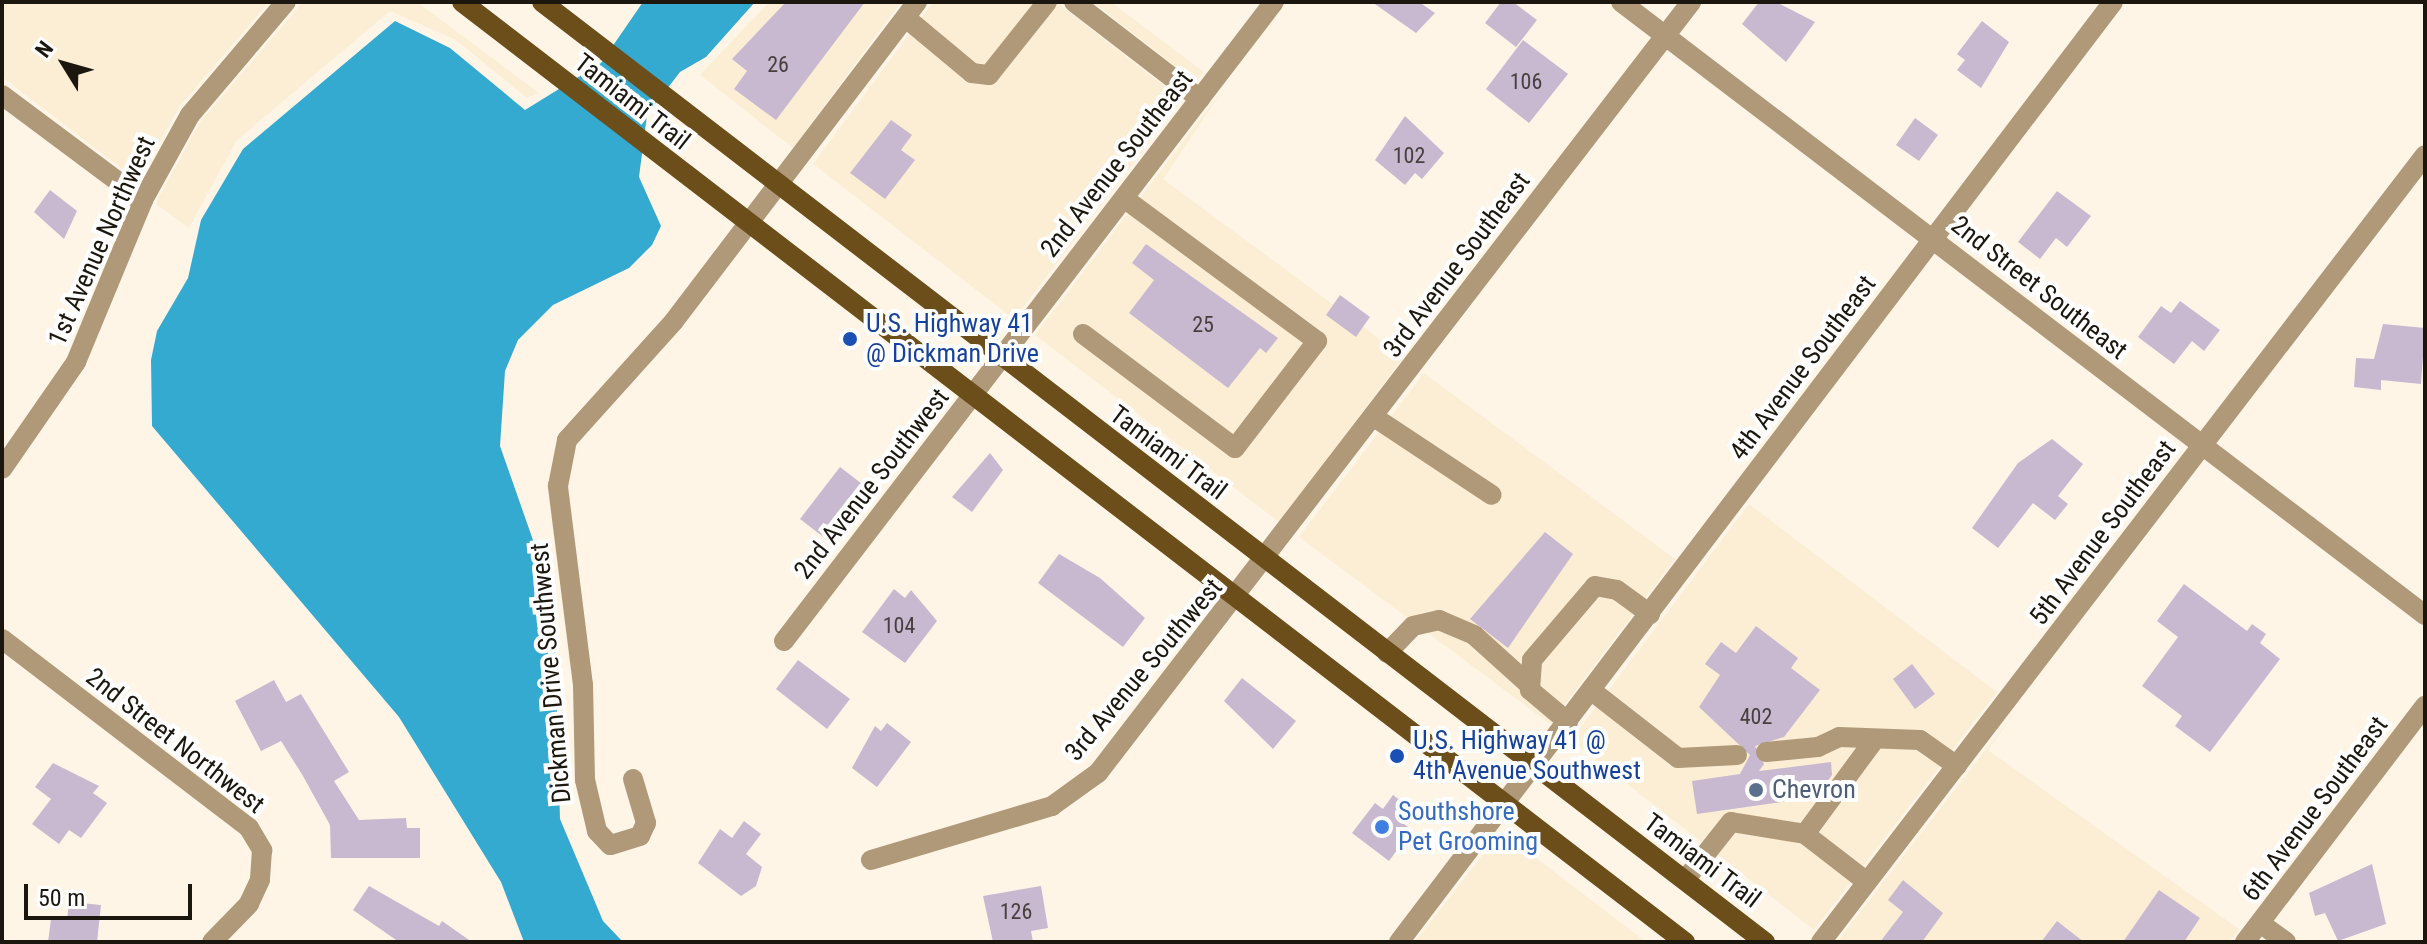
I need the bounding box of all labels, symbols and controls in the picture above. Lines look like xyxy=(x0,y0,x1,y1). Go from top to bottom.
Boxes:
north arrow xyxy=(24,24,104,104)
text: N xyxy=(30,36,58,62)
street label: Tamiami Trail xyxy=(568,47,696,157)
house number: 26 xyxy=(767,52,789,78)
street label: 2nd Avenue Southeast xyxy=(1034,64,1200,264)
house number: 106 xyxy=(1510,69,1542,95)
street label: 1st Avenue Northwest xyxy=(42,132,162,350)
house number: 102 xyxy=(1393,143,1425,169)
street label: 3rd Avenue Southeast xyxy=(1377,166,1537,364)
street label: 2nd Street Southeast xyxy=(1945,210,2133,366)
street label: 4th Avenue Southeast xyxy=(1723,269,1883,467)
place label: U.S. Highway 41 @ Dickman Drive xyxy=(866,308,1039,370)
house number: 25 xyxy=(1192,312,1214,338)
marker: U.S. Highway 41 @ Dickman Drive xyxy=(841,330,859,348)
street label: 2nd Avenue Southwest xyxy=(788,383,956,585)
street label: Tamiami Trail xyxy=(1103,399,1233,507)
street label: 5th Avenue Southeast xyxy=(2023,434,2183,632)
street label: Dickman Drive Southwest xyxy=(524,542,578,804)
street label: 3rd Avenue Southwest xyxy=(1059,573,1229,767)
house number: 104 xyxy=(883,613,915,639)
street label: 2nd Street Northwest xyxy=(80,662,270,820)
house number: 402 xyxy=(1740,704,1772,730)
street label: 6th Avenue Southeast xyxy=(2235,710,2395,908)
place label: U.S. Highway 41 @ 4th Avenue Southwest xyxy=(1413,725,1641,786)
marker: U.S. Highway 41 @ 4th Avenue Southwest xyxy=(1388,747,1406,765)
place label: Chevron xyxy=(1772,774,1856,806)
marker: Chevron xyxy=(1747,781,1765,799)
place label: Southshore Pet Grooming xyxy=(1398,796,1538,858)
street label: Tamiami Trail xyxy=(1637,807,1767,915)
marker: Southshore Pet Grooming xyxy=(1373,818,1391,836)
scale bar xyxy=(28,868,196,918)
text: 50 m xyxy=(38,884,85,912)
house number: 126 xyxy=(1000,899,1032,925)

